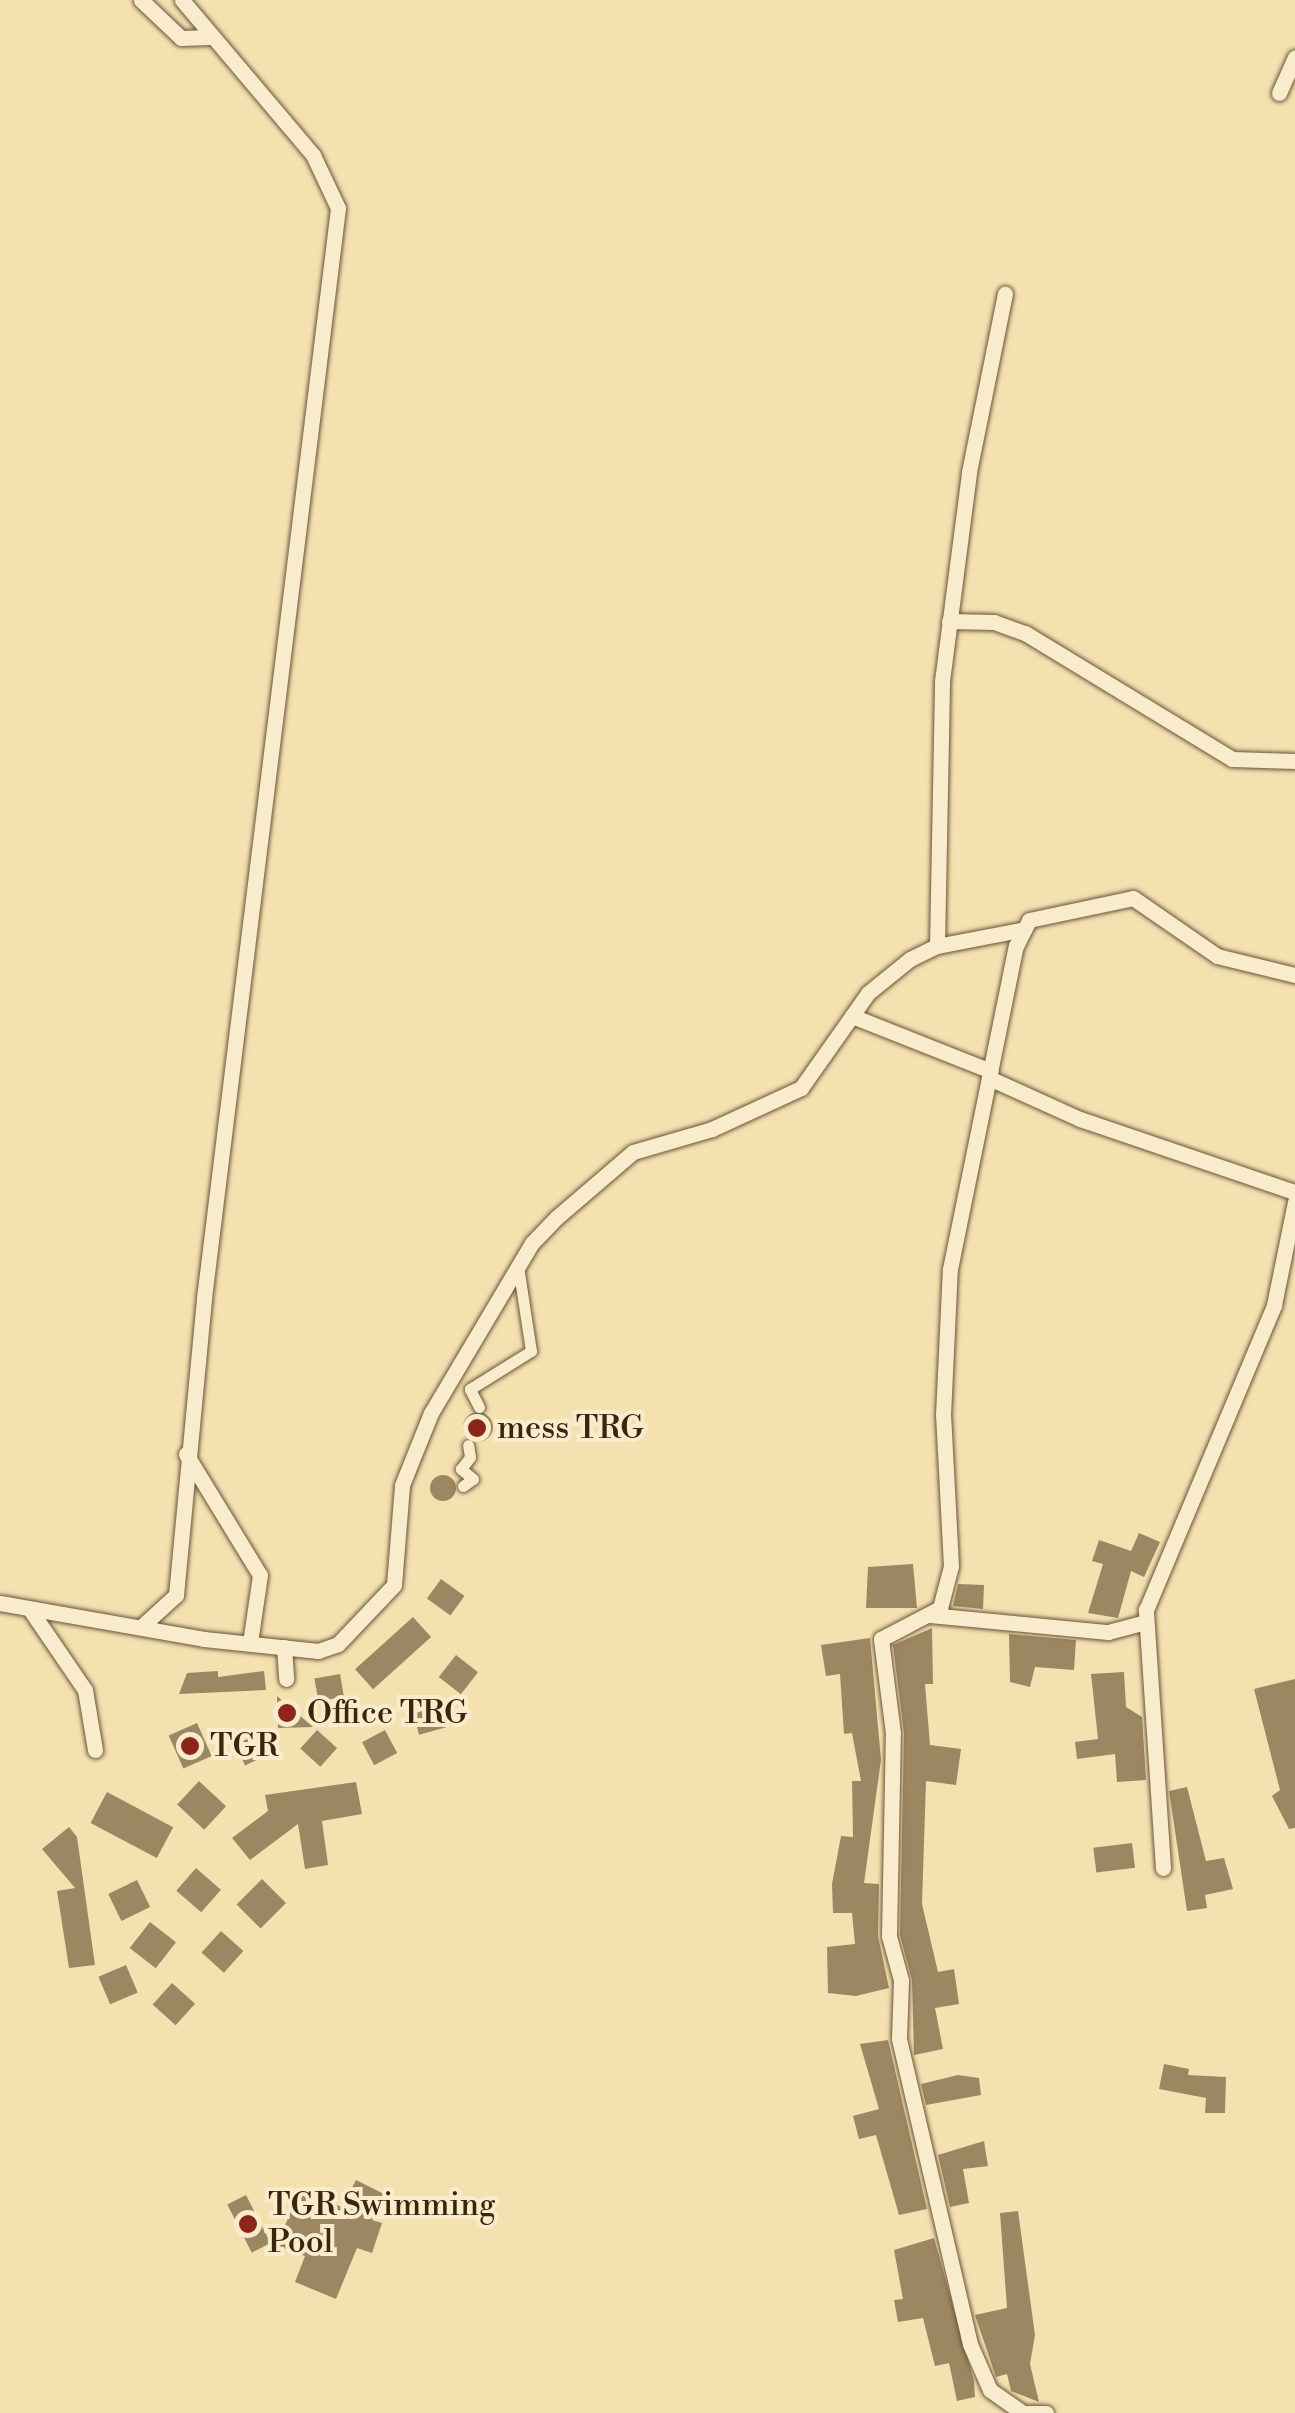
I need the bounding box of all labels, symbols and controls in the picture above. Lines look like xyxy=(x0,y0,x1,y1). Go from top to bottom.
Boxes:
place label: mess TRG xyxy=(497,1409,644,1447)
marker: mess TRG xyxy=(466,1417,488,1439)
place label: Office TRG xyxy=(307,1694,468,1732)
marker: Office TRG xyxy=(276,1702,298,1724)
place label: TGR xyxy=(210,1727,278,1765)
marker: TGR xyxy=(179,1735,201,1757)
place label: TGR Swimming Pool xyxy=(268,2187,496,2262)
marker: TGR Swimming Pool xyxy=(237,2213,259,2235)

